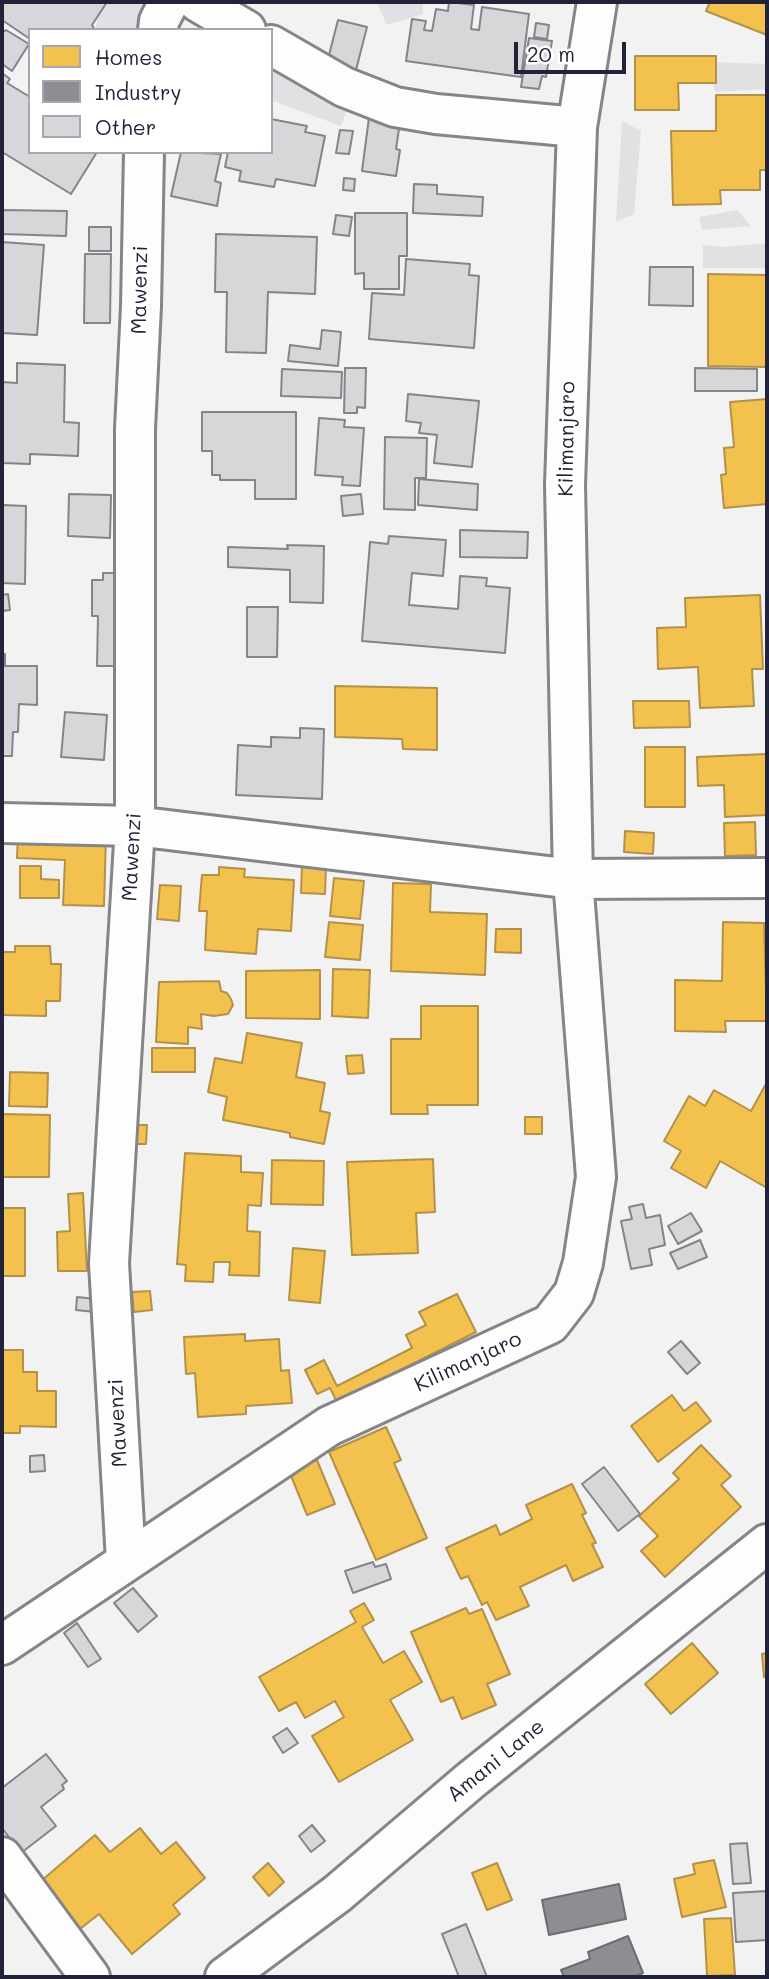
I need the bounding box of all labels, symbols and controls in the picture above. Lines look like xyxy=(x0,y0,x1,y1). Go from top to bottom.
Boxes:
legend xyxy=(28,28,273,154)
scale bar xyxy=(517,28,629,72)
text: 20 m xyxy=(527,40,575,67)
text: Homes xyxy=(95,43,162,70)
text: Industry xyxy=(95,78,182,105)
text: Other xyxy=(95,113,156,140)
street label: Mawenzi xyxy=(127,245,153,335)
street label: Kilimanjaro xyxy=(553,381,581,497)
street label: Mawenzi xyxy=(117,812,147,902)
street label: Kilimanjaro xyxy=(410,1326,526,1398)
street label: Mawenzi xyxy=(103,1378,133,1468)
street label: Amani Lane xyxy=(442,1714,550,1808)

